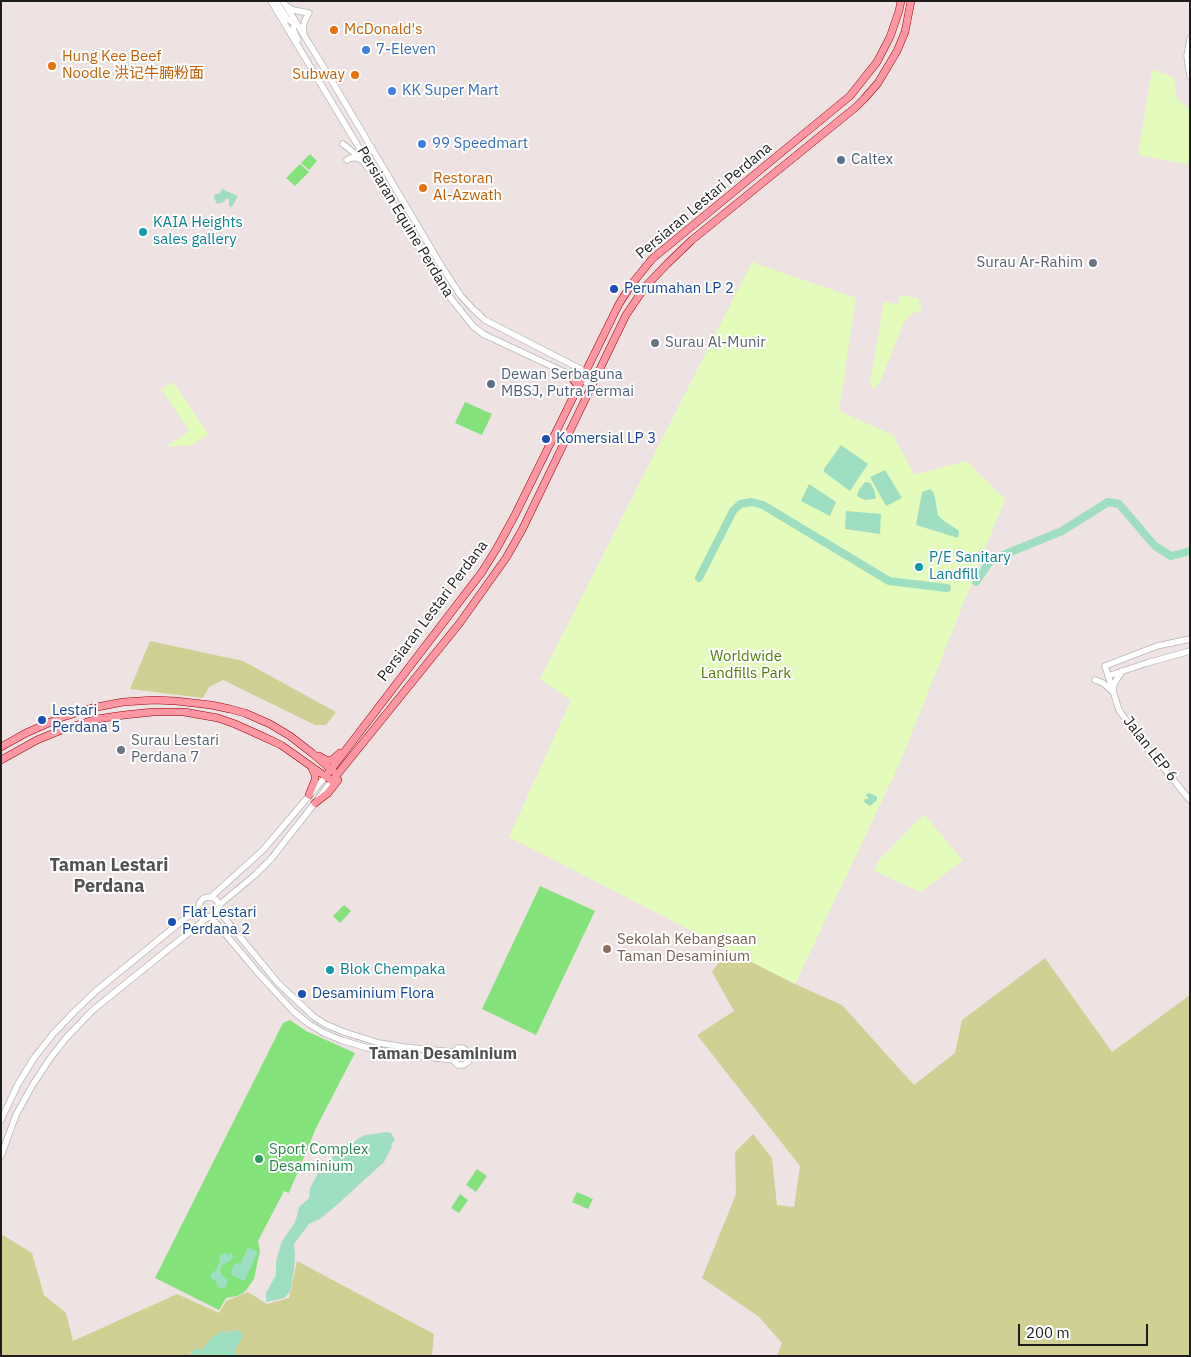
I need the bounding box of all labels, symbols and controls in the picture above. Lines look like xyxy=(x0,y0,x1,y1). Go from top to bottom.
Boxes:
place label: McDonald's xyxy=(344,21,422,39)
marker: McDonald's xyxy=(328,24,340,36)
place label: 7-Eleven xyxy=(376,41,436,59)
marker: 7-Eleven xyxy=(360,44,372,56)
place label: Hung Kee Beef Noodle 洪记牛腩粉面 xyxy=(62,48,204,83)
marker: Hung Kee Beef Noodle 洪记牛腩粉面 xyxy=(46,60,58,72)
place label: Subway xyxy=(292,66,345,84)
marker: Subway xyxy=(349,69,361,81)
place label: KK Super Mart xyxy=(402,82,499,100)
marker: KK Super Mart xyxy=(386,85,398,97)
place label: 99 Speedmart xyxy=(432,135,528,153)
marker: 99 Speedmart xyxy=(416,138,428,150)
street label: Persiaran Lestari Perdana xyxy=(632,139,776,263)
street label: Persiaran Equine Perdana xyxy=(353,143,457,301)
place label: Caltex xyxy=(851,151,893,169)
marker: Caltex xyxy=(835,154,847,166)
place label: Restoran Al-Azwath xyxy=(433,170,502,205)
marker: Restoran Al-Azwath xyxy=(417,182,429,194)
place label: KAIA Heights sales gallery xyxy=(153,214,243,249)
marker: KAIA Heights sales gallery xyxy=(137,226,149,238)
place label: Surau Ar-Rahim xyxy=(977,254,1083,272)
marker: Surau Ar-Rahim xyxy=(1087,257,1099,269)
place label: Perumahan LP 2 xyxy=(624,280,734,298)
marker: Perumahan LP 2 xyxy=(608,283,620,295)
place label: Surau Al-Munir xyxy=(665,334,766,352)
marker: Surau Al-Munir xyxy=(649,337,661,349)
place label: Dewan Serbaguna MBSJ, Putra Permai xyxy=(501,366,634,401)
marker: Dewan Serbaguna MBSJ, Putra Permai xyxy=(485,378,497,390)
place label: Komersial LP 3 xyxy=(556,430,656,448)
marker: Komersial LP 3 xyxy=(540,433,552,445)
street label: Persiaran Lestari Perdana xyxy=(374,537,492,685)
place label: P/E Sanitary Landfill xyxy=(929,549,1011,584)
marker: P/E Sanitary Landfill xyxy=(913,561,925,573)
park label: Worldwide Landfills Park xyxy=(701,648,791,683)
place label: Lestari Perdana 5 xyxy=(52,702,120,737)
street label: Jalan LEP 6 xyxy=(1119,713,1181,785)
marker: Lestari Perdana 5 xyxy=(36,714,48,726)
place label: Surau Lestari Perdana 7 xyxy=(131,732,219,767)
marker: Surau Lestari Perdana 7 xyxy=(115,744,127,756)
district label: Taman Lestari Perdana xyxy=(50,855,168,898)
place label: Flat Lestari Perdana 2 xyxy=(182,904,257,939)
marker: Flat Lestari Perdana 2 xyxy=(166,916,178,928)
place label: Sekolah Kebangsaan Taman Desaminium xyxy=(617,931,757,966)
marker: Sekolah Kebangsaan Taman Desaminium xyxy=(601,943,613,955)
place label: Blok Chempaka xyxy=(340,961,445,979)
marker: Blok Chempaka xyxy=(324,964,336,976)
place label: Desaminium Flora xyxy=(312,985,434,1003)
marker: Desaminium Flora xyxy=(296,988,308,1000)
district label: Taman Desaminium xyxy=(369,1044,517,1064)
place label: Sport Complex Desaminium xyxy=(269,1141,368,1176)
marker: Sport Complex Desaminium xyxy=(253,1153,265,1165)
scale bar xyxy=(1021,1314,1151,1346)
text: 200 m xyxy=(1026,1323,1070,1342)

